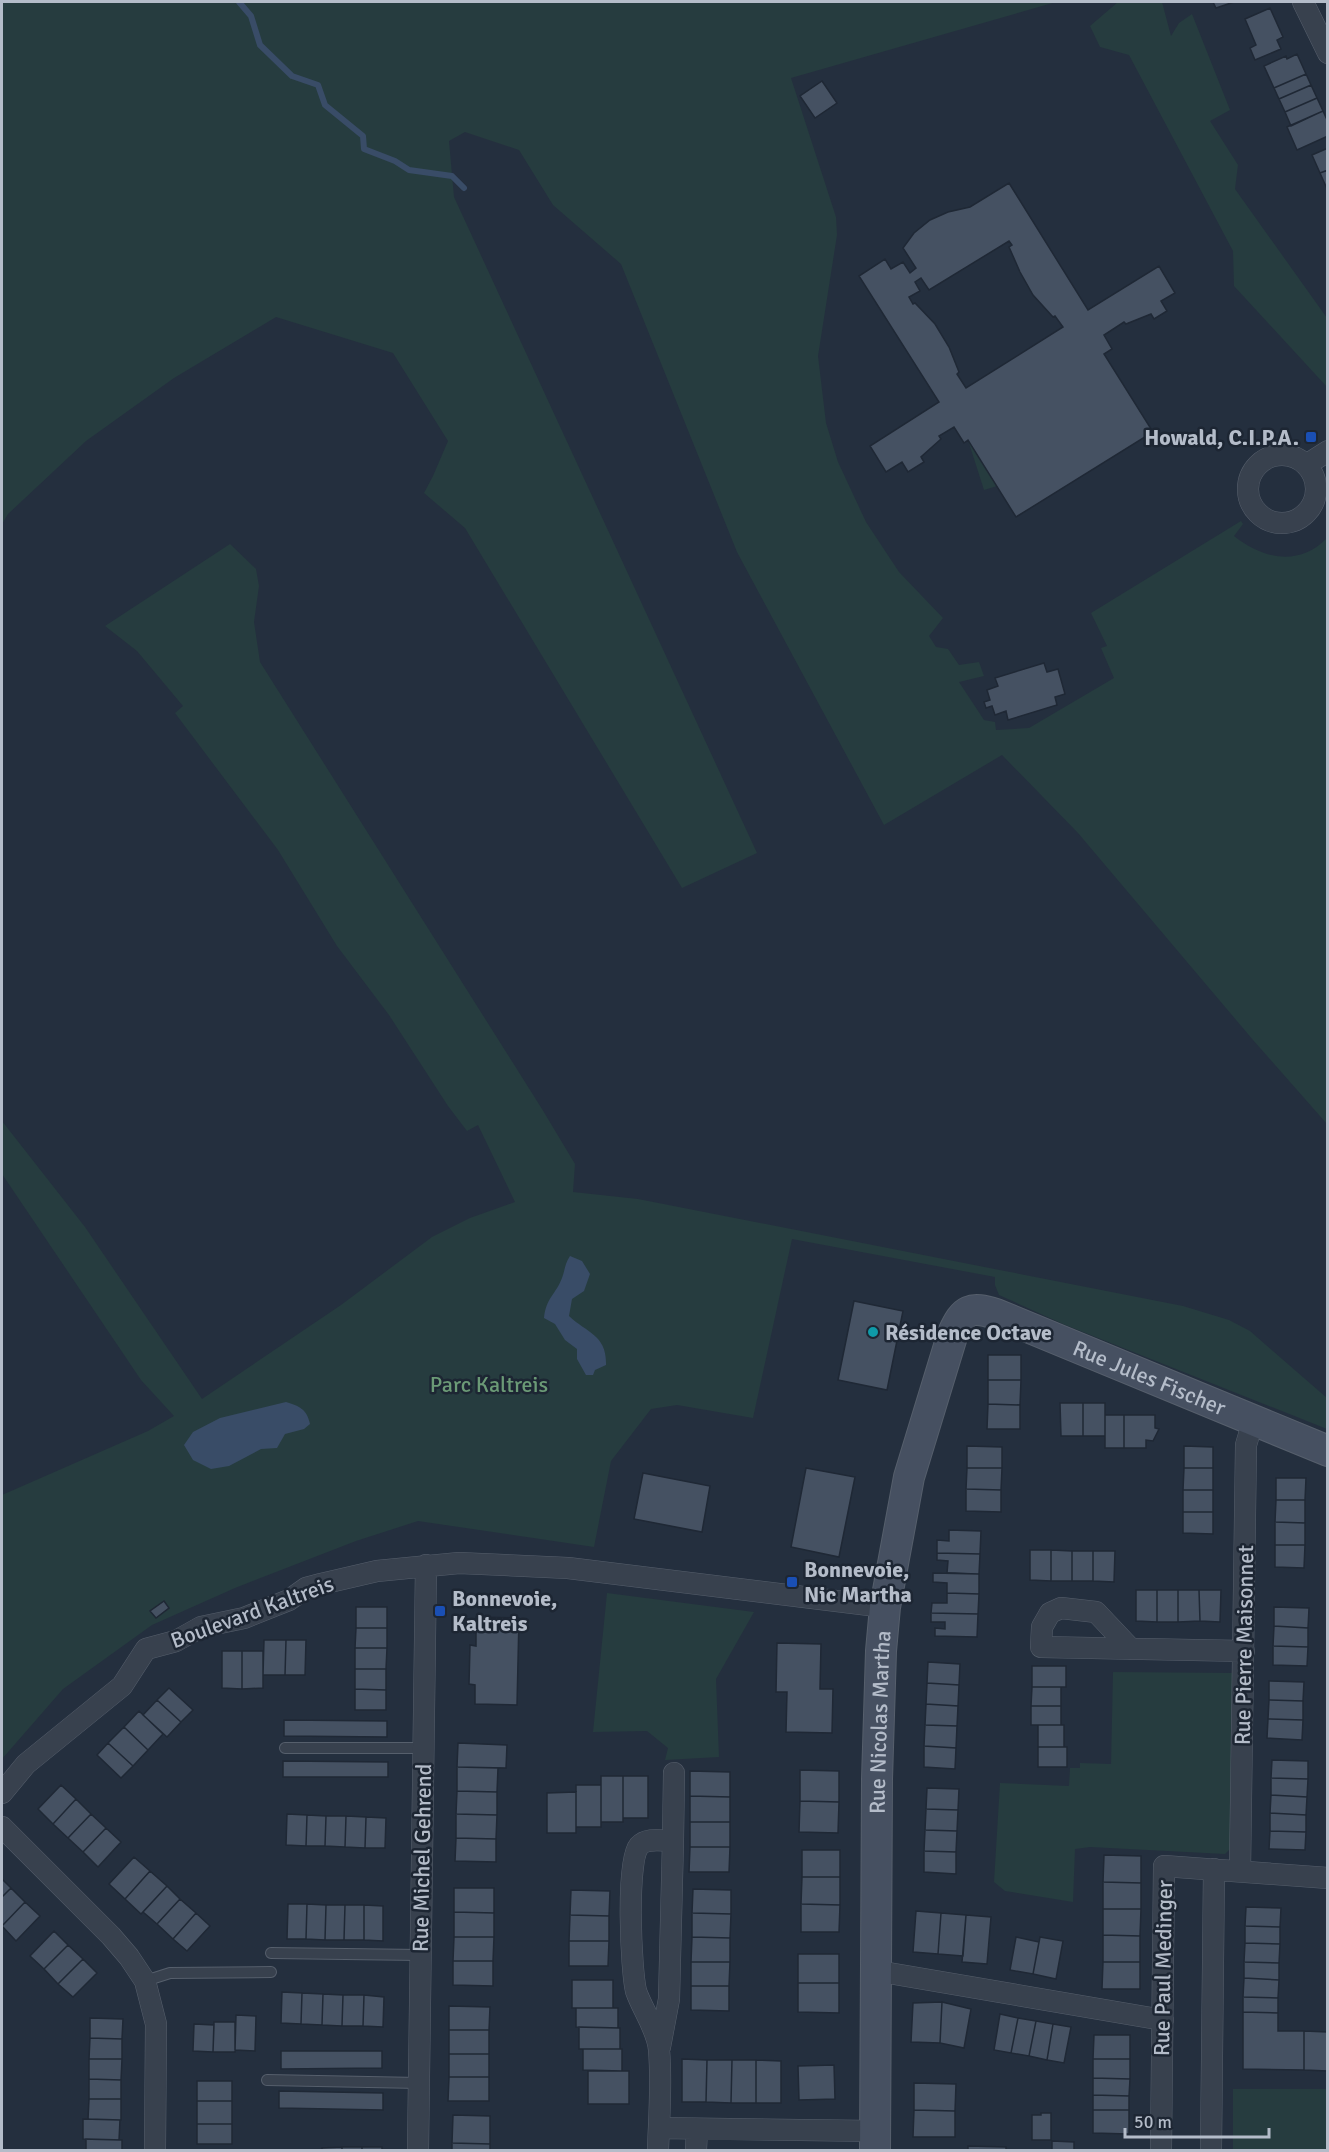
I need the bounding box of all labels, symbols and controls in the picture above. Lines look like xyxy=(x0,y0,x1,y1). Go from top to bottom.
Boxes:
place label: Howald, C.I.P.A. xyxy=(1144,424,1299,451)
marker: Howald, C.I.P.A. xyxy=(1304,430,1318,444)
place label: Résidence Octave xyxy=(885,1319,1052,1346)
marker: Résidence Octave xyxy=(866,1325,880,1339)
street label: Rue Jules Fischer xyxy=(1069,1334,1230,1421)
park label: Parc Kaltreis xyxy=(430,1371,548,1398)
street label: Rue Pierre Maisonnet xyxy=(1229,1544,1259,1745)
place label: Bonnevoie, Nic Martha xyxy=(804,1556,912,1608)
street label: Boulevard Kaltreis xyxy=(167,1570,337,1654)
marker: Bonnevoie, Nic Martha xyxy=(785,1575,799,1589)
place label: Bonnevoie, Kaltreis xyxy=(452,1585,558,1637)
marker: Bonnevoie, Kaltreis xyxy=(433,1604,447,1618)
street label: Rue Nicolas Martha xyxy=(863,1629,896,1814)
street label: Rue Michel Gehrend xyxy=(407,1764,437,1952)
street label: Rue Paul Medinger xyxy=(1148,1880,1178,2056)
scale bar xyxy=(1125,2101,1269,2139)
text: 50 m xyxy=(1134,2111,1172,2133)

